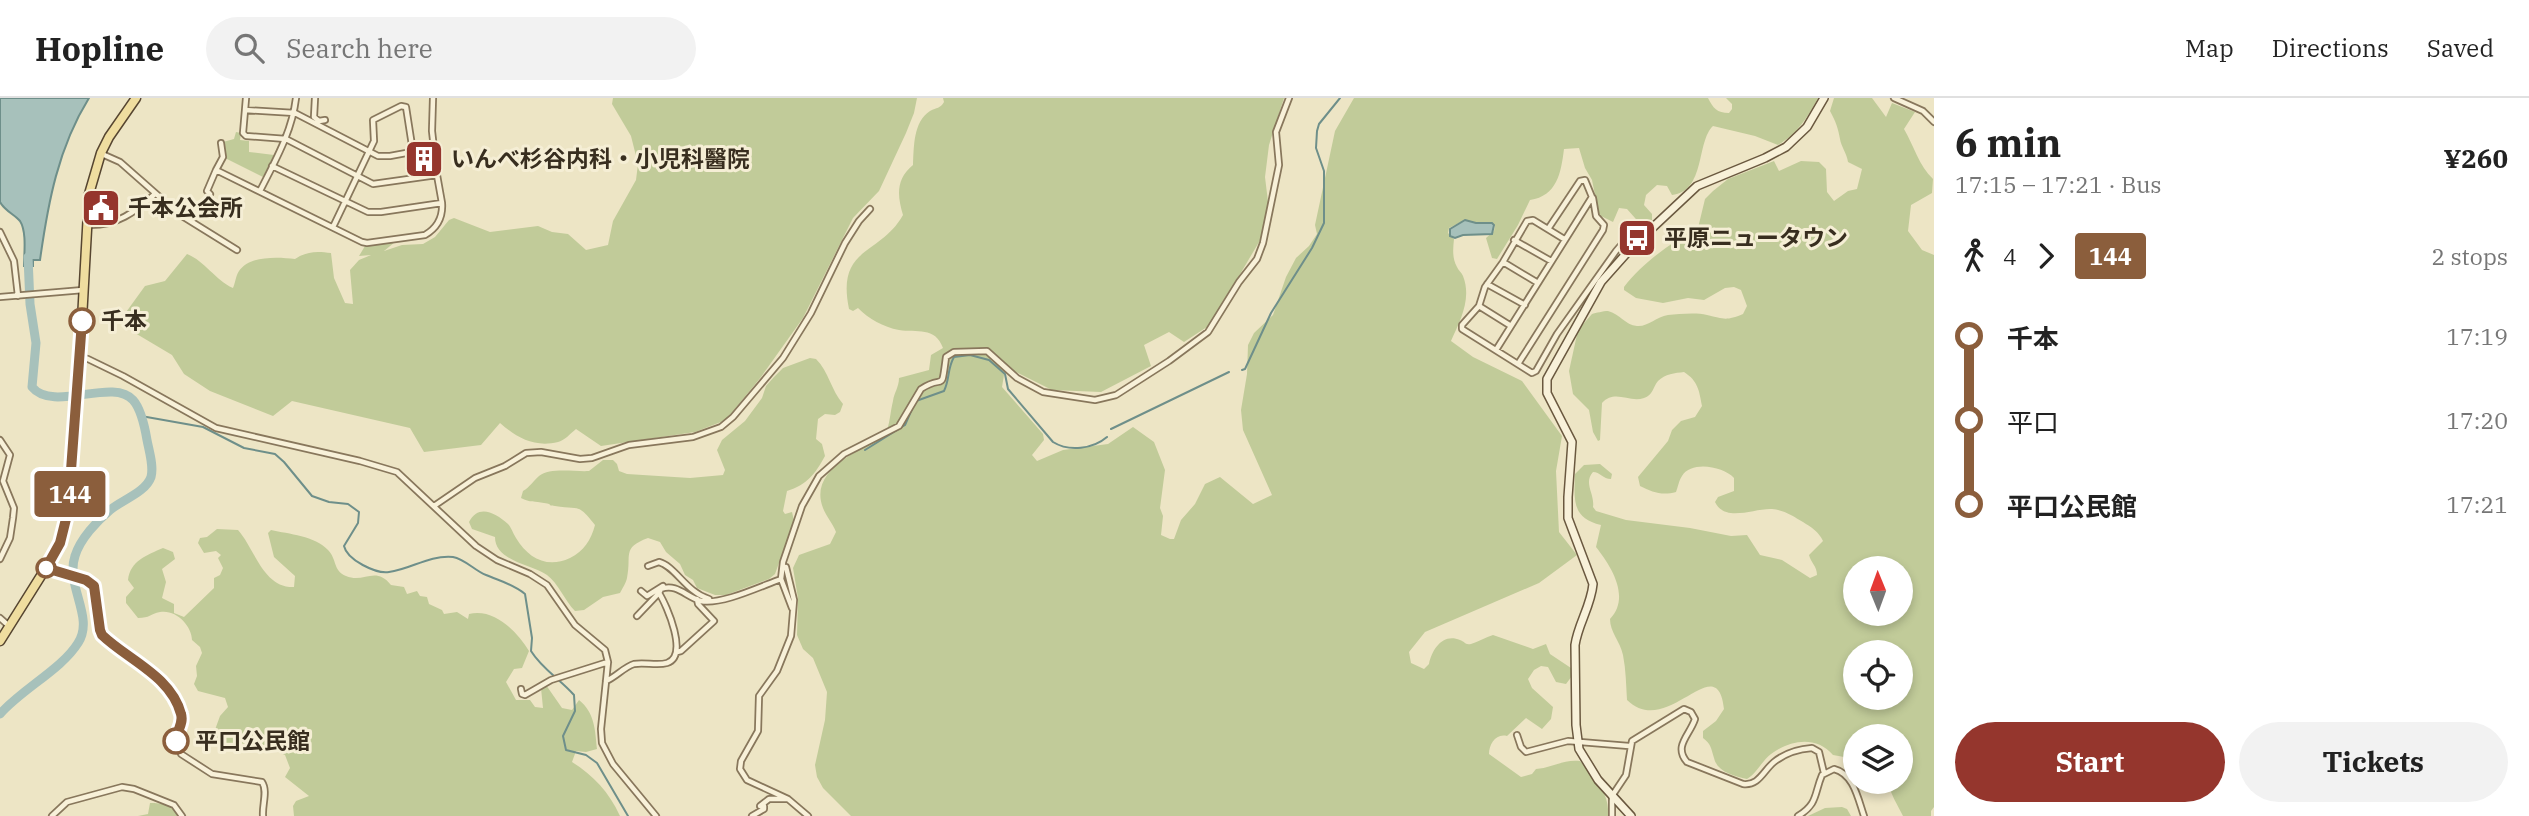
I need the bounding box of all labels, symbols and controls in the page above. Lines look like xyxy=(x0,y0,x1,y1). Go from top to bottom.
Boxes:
search box xyxy=(206,17,696,80)
text: Hopline xyxy=(35,27,164,70)
icon: search xyxy=(230,29,268,67)
text: Search here xyxy=(286,31,433,65)
text: Map xyxy=(2185,32,2234,64)
text: Directions xyxy=(2272,32,2389,64)
text: Saved xyxy=(2427,32,2494,64)
text: 6 min xyxy=(1955,118,2061,167)
building icon: いんべ杉谷内科・小児科醫院 xyxy=(403,138,445,180)
text: ¥260 xyxy=(2443,141,2508,175)
place label: いんべ杉谷内科・小児科醫院 xyxy=(451,143,750,173)
text: 17:15 – 17:21 · Bus xyxy=(1955,169,2162,199)
public building icon: 千本公会所 xyxy=(80,187,122,229)
place label: 千本公会所 xyxy=(128,192,243,222)
bus stop icon: 平原ニュータウン xyxy=(1616,217,1658,259)
place label: 平原ニュータウン xyxy=(1664,222,1848,252)
icon: walk xyxy=(1955,237,1993,275)
icon: forward xyxy=(2027,237,2065,275)
text: 144 xyxy=(2089,240,2132,272)
text: 4 xyxy=(2003,241,2017,271)
text: 2 stops xyxy=(2431,241,2508,271)
place label: 千本 xyxy=(101,305,147,335)
marker: 千本 xyxy=(69,308,95,334)
text: 千本 xyxy=(2007,321,2059,355)
text: 17:19 xyxy=(2446,321,2508,351)
text: 平口 xyxy=(2007,405,2059,439)
text: 17:20 xyxy=(2446,405,2508,435)
line badge: 144 xyxy=(30,471,110,517)
text: 144 xyxy=(48,478,92,510)
text: 平口公民館 xyxy=(2007,489,2137,523)
text: 17:21 xyxy=(2446,489,2508,519)
north arrow xyxy=(1843,556,1913,626)
map controls xyxy=(1843,556,1913,794)
unlabelled marker xyxy=(36,558,56,578)
button: locate xyxy=(1843,640,1913,710)
button: Start xyxy=(1955,722,2225,802)
button: Tickets xyxy=(2239,722,2508,802)
button: layers xyxy=(1843,724,1913,794)
place label: 平口公民館 xyxy=(195,725,310,755)
marker: 平口公民館 xyxy=(163,728,189,754)

